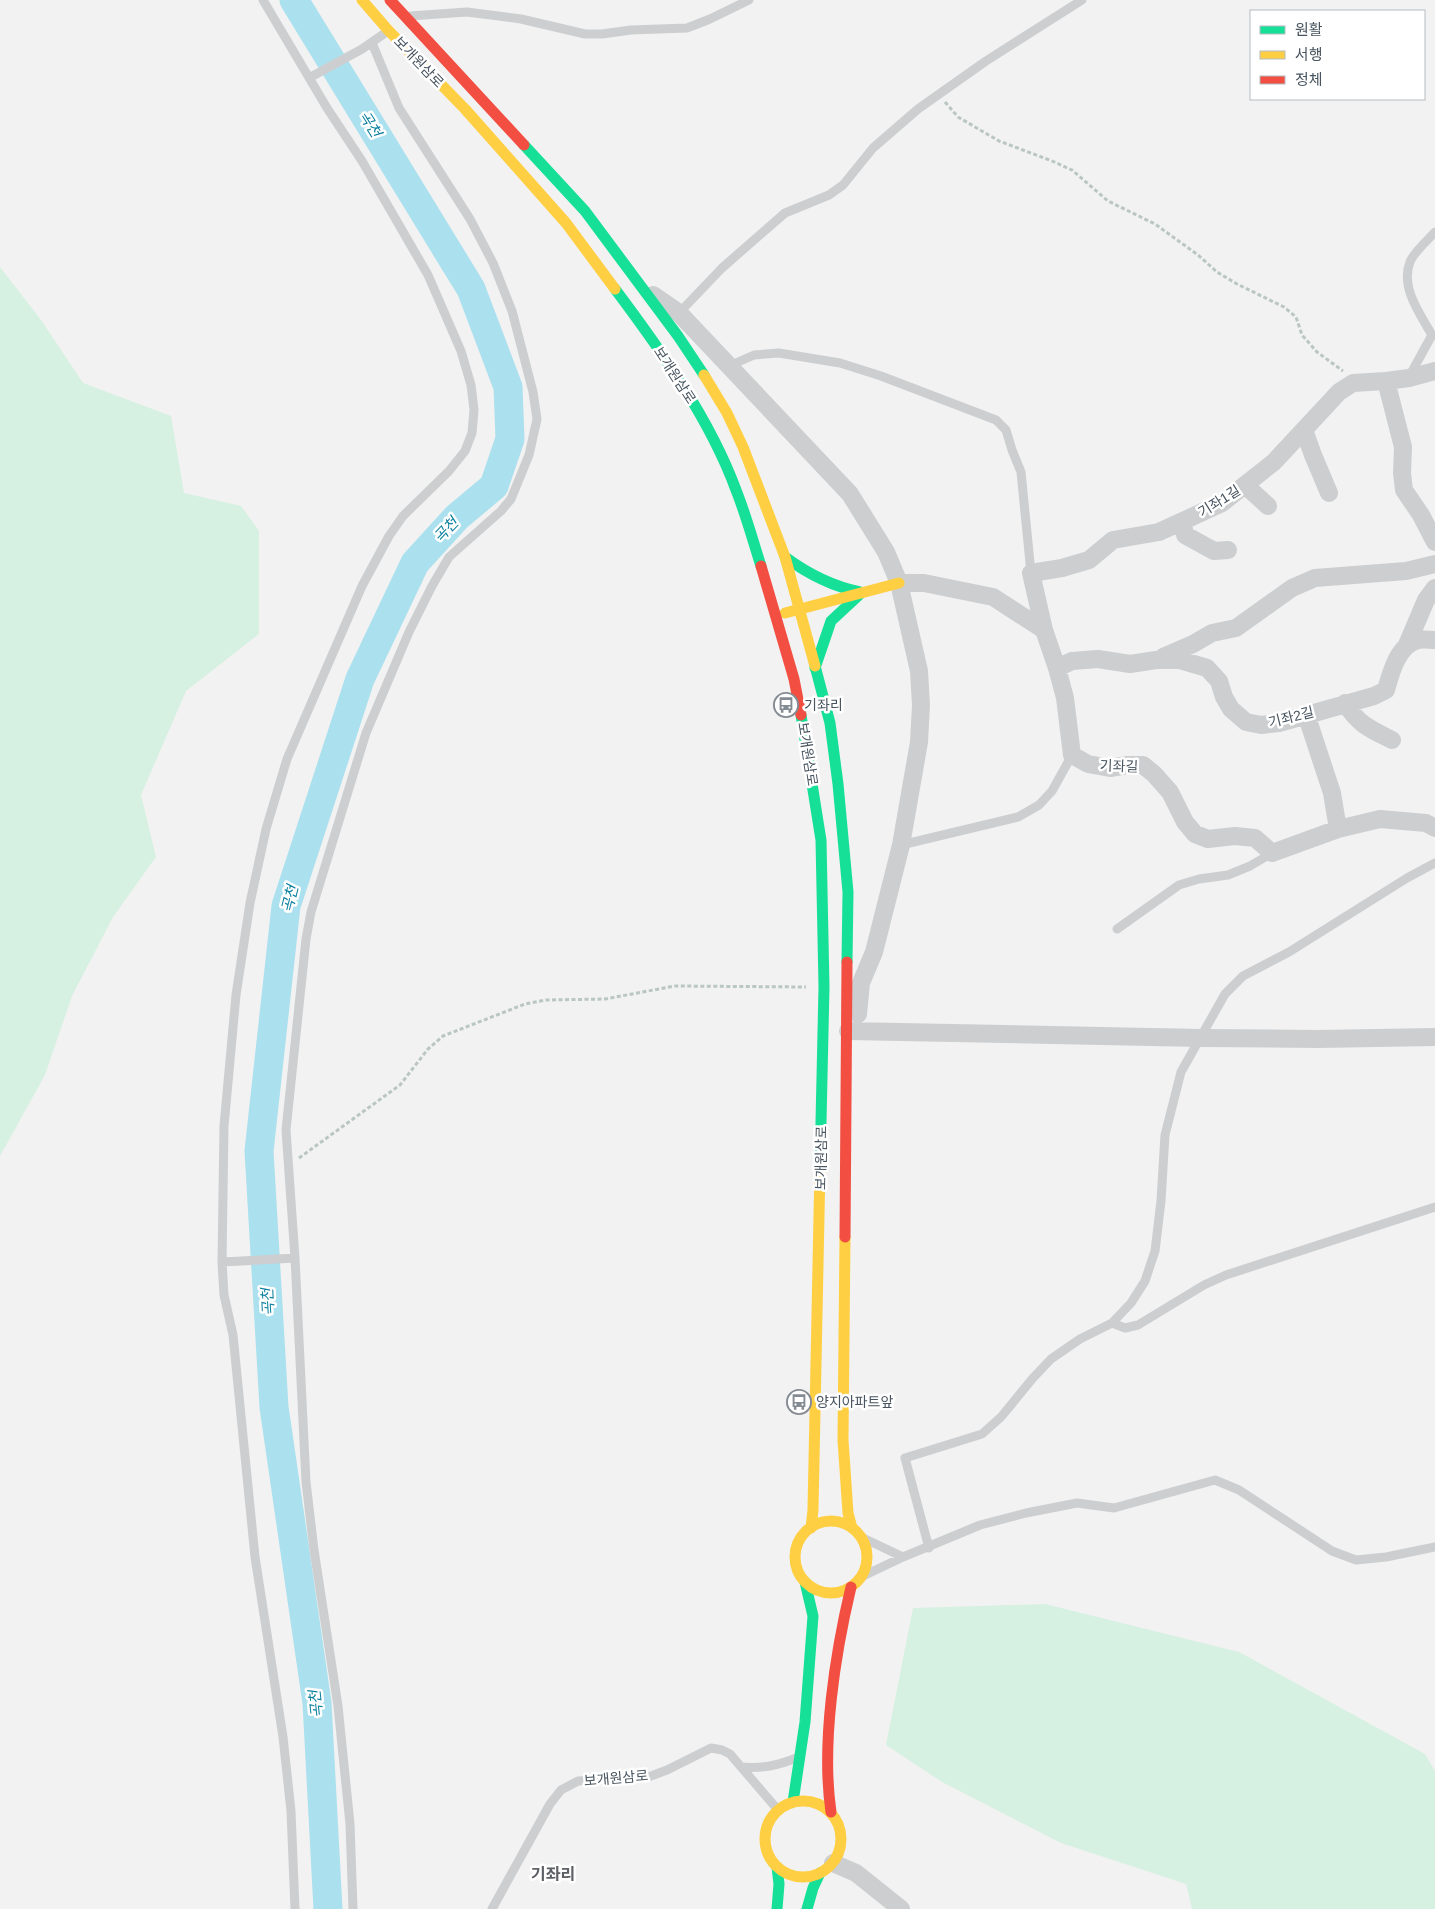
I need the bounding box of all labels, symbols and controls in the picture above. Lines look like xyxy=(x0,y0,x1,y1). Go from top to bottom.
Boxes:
legend xyxy=(1250,10,1425,100)
text: 원활 xyxy=(1295,21,1323,38)
street label: 보개원삼로 xyxy=(391,33,447,91)
text: 서행 xyxy=(1295,46,1323,63)
text: 정체 xyxy=(1295,71,1323,88)
water label: 곡천 xyxy=(356,108,386,142)
street label: 보개원삼로 xyxy=(651,344,699,406)
street label: 기좌1길 xyxy=(1195,482,1243,520)
water label: 곡천 xyxy=(430,512,463,546)
bus stop icon: 기좌리 xyxy=(773,692,799,718)
place label: 기좌리 xyxy=(804,697,843,713)
street label: 기좌2길 xyxy=(1267,704,1315,730)
street label: 보개원삼로 xyxy=(795,721,821,787)
street label: 기좌길 xyxy=(1099,757,1139,775)
water label: 곡천 xyxy=(278,881,302,914)
street label: 보개원삼로 xyxy=(812,1126,830,1190)
water label: 곡천 xyxy=(258,1286,277,1316)
bus stop icon: 양지아파트앞 xyxy=(786,1389,812,1415)
place label: 양지아파트앞 xyxy=(816,1394,893,1410)
water label: 곡천 xyxy=(305,1687,325,1719)
street label: 보개원삼로 xyxy=(583,1767,649,1789)
district label: 기좌리 xyxy=(531,1866,575,1883)

